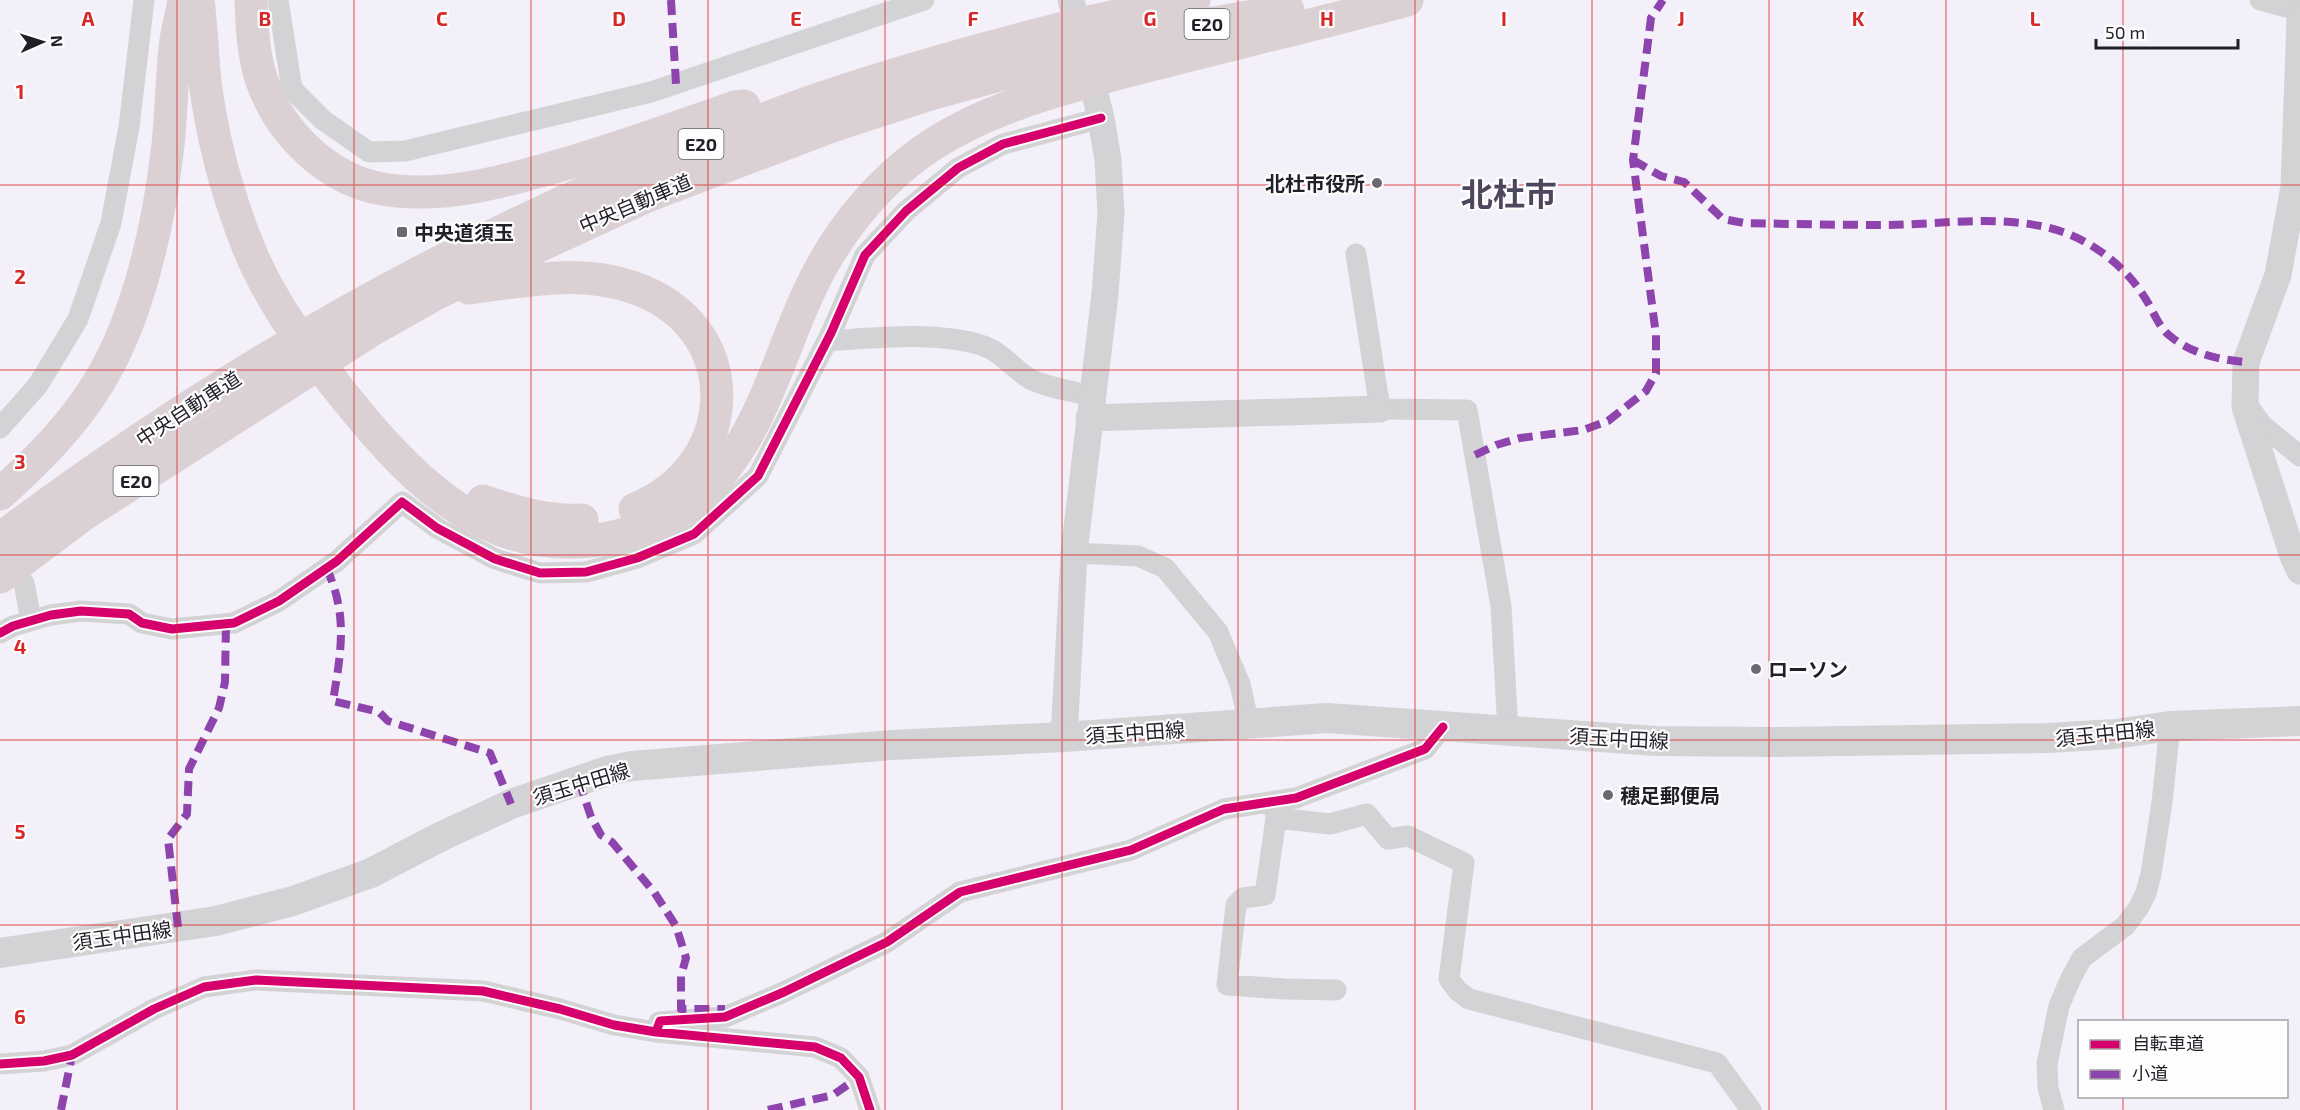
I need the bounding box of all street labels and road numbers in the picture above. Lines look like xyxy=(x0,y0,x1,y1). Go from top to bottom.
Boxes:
road number: E20 xyxy=(1184,9,1230,39)
road number: E20 xyxy=(678,129,724,159)
street label: 中央自動車道 xyxy=(575,169,695,237)
street label: 中央自動車道 xyxy=(131,365,245,451)
road number: E20 xyxy=(114,466,158,496)
street label: 須玉中田線 xyxy=(2054,716,2156,750)
street label: 須玉中田線 xyxy=(1084,717,1186,747)
street label: 須玉中田線 xyxy=(1568,723,1670,753)
street label: 須玉中田線 xyxy=(530,757,632,809)
street label: 須玉中田線 xyxy=(71,916,173,954)

